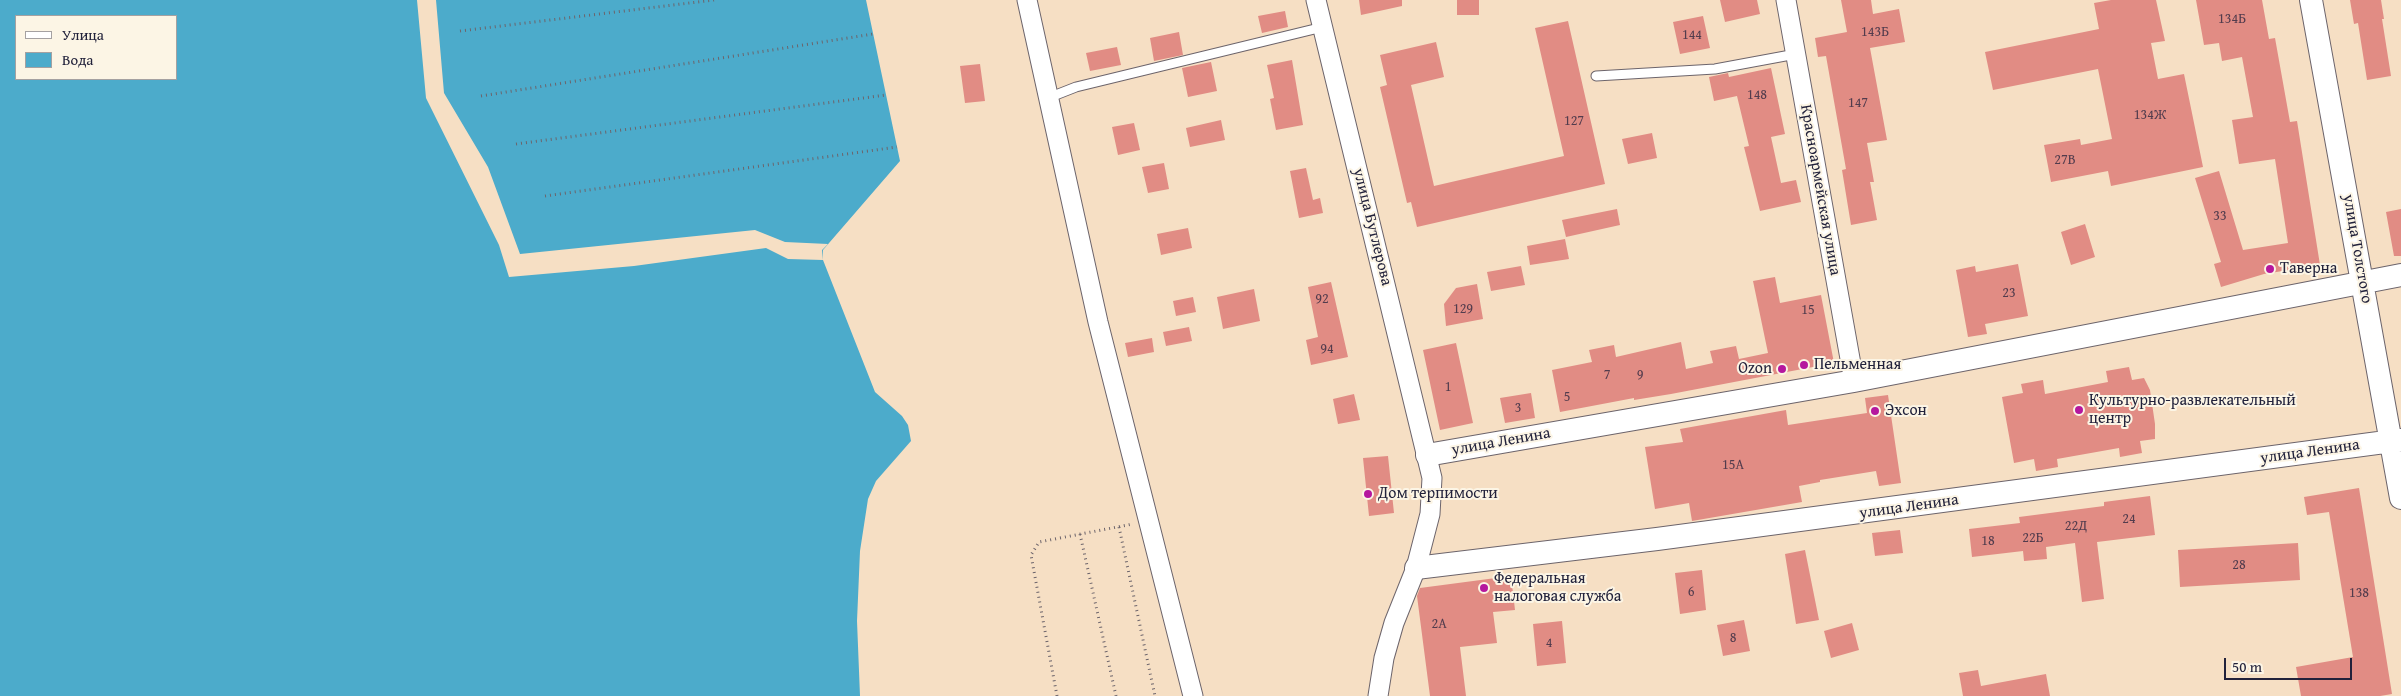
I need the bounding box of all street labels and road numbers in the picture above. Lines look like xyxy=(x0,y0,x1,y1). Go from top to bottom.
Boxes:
street label: Красноармейская улица xyxy=(1796,103,1844,277)
street label: улица Бутлерова xyxy=(1348,166,1396,288)
street label: улица Толстого xyxy=(2338,193,2376,305)
street label: улица Ленина xyxy=(1450,424,1552,460)
street label: улица Ленина xyxy=(2259,436,2361,468)
street label: улица Ленина xyxy=(1858,491,1960,523)

